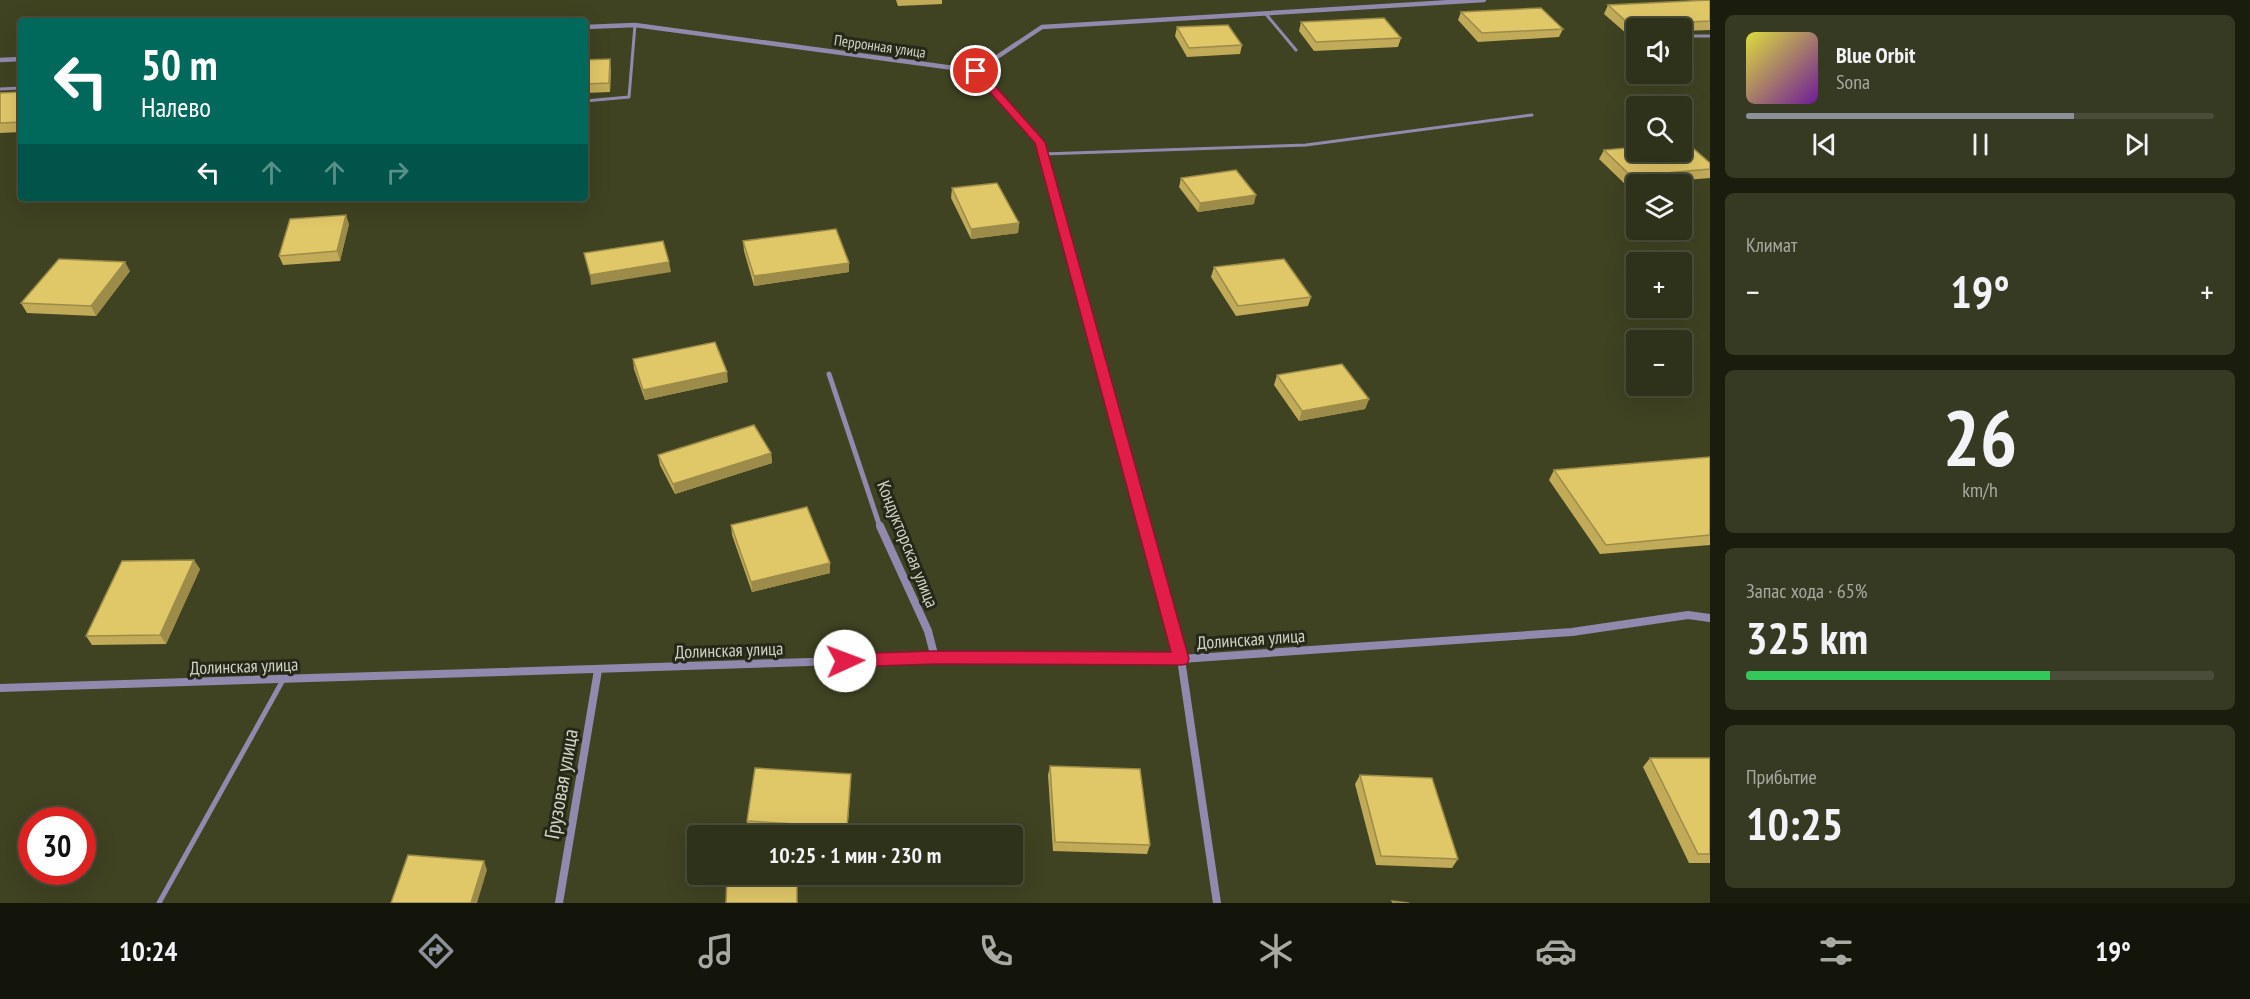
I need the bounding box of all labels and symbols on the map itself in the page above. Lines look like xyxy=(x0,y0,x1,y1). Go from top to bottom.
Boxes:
street label: Перронная улица xyxy=(833,30,927,62)
pin xyxy=(950,45,1001,96)
street label: Кондукторская улица xyxy=(872,477,944,611)
street label: Долинская улица xyxy=(1196,624,1306,654)
position arrow xyxy=(813,629,877,693)
street label: Долинская улица xyxy=(674,637,784,663)
street label: Долинская улица xyxy=(189,653,299,679)
street label: Грузовая улица xyxy=(538,727,584,841)
speed limit sign: 30 xyxy=(18,807,96,885)

